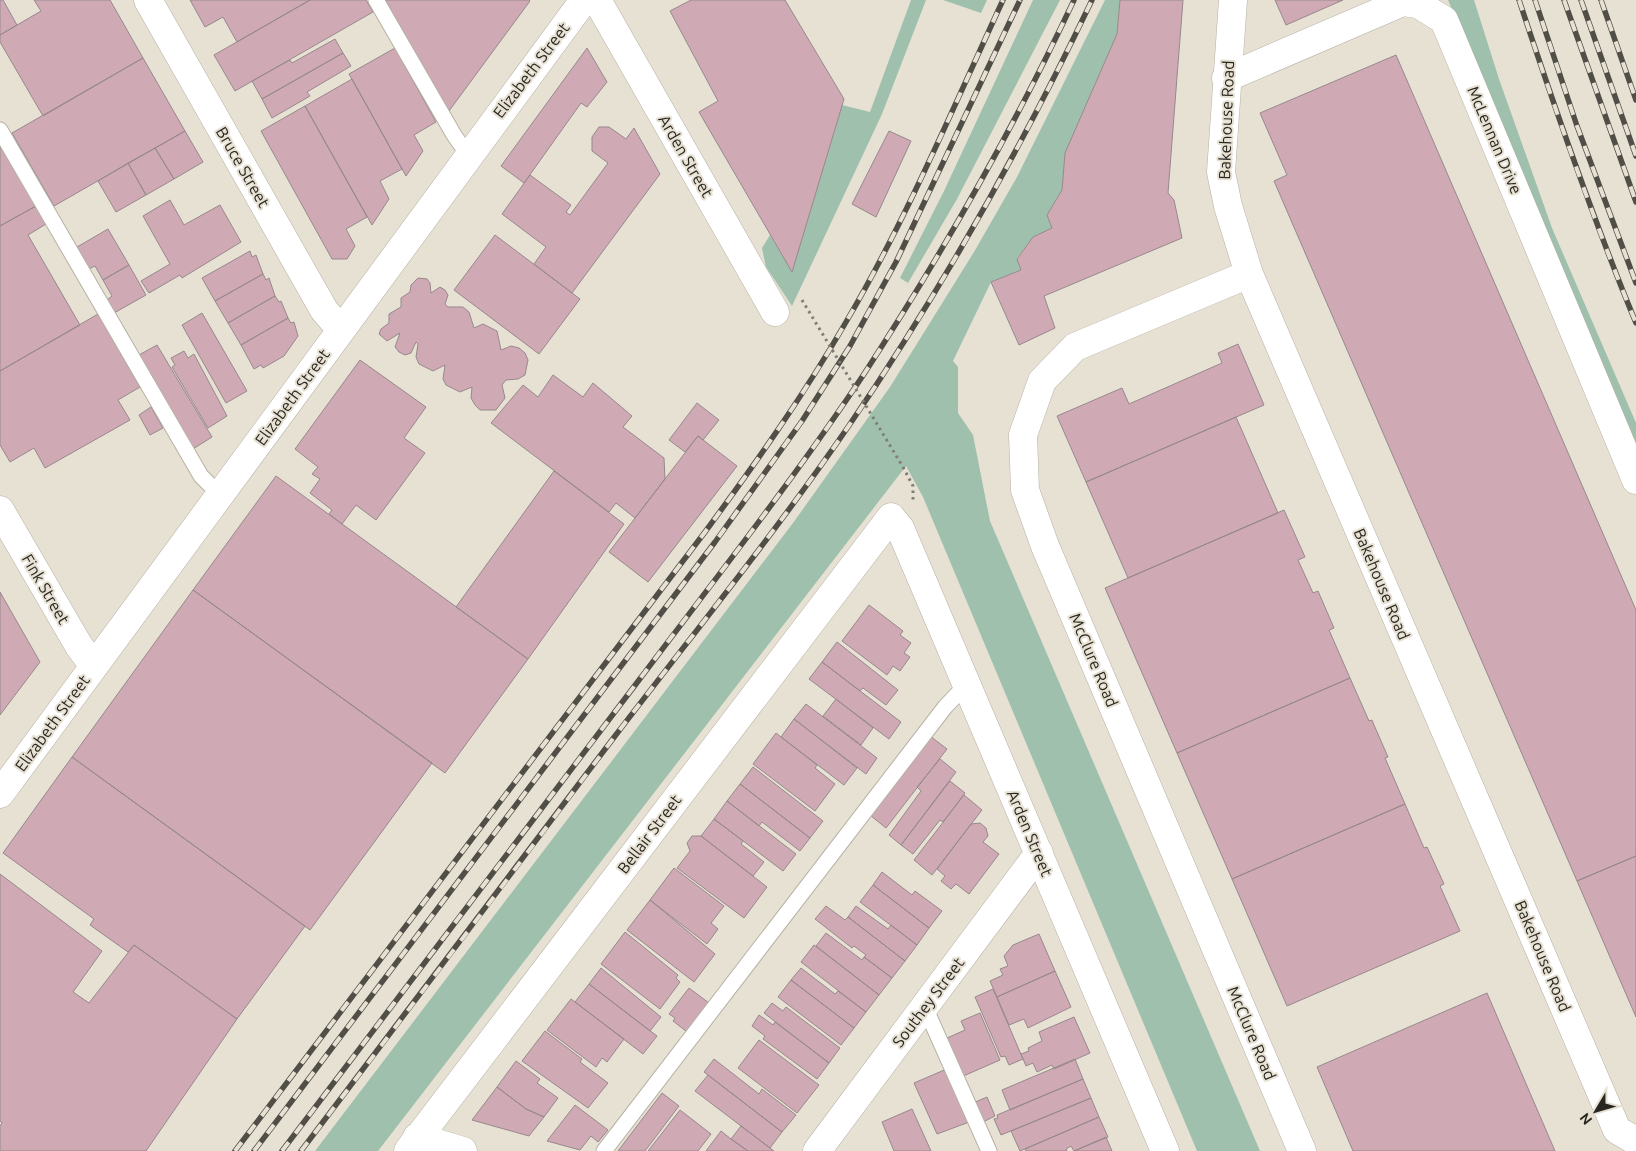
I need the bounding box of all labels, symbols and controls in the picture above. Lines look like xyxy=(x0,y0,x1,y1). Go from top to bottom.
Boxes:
street label: Elizabeth Street xyxy=(489,18,573,121)
street label: Bakehouse Road xyxy=(1215,60,1237,180)
street label: McLennan Drive xyxy=(1464,83,1526,197)
street label: Arden Street xyxy=(655,112,717,201)
street label: Bruce Street xyxy=(213,124,274,211)
street label: Elizabeth Street xyxy=(251,345,333,449)
street label: Bakehouse Road xyxy=(1350,526,1414,642)
street label: Fink Street xyxy=(19,551,74,628)
street label: McClure Road xyxy=(1066,611,1122,709)
street label: Elizabeth Street xyxy=(11,671,93,775)
street label: Arden Street xyxy=(1004,787,1057,880)
street label: Bellair Street xyxy=(614,791,685,877)
street label: Bakehouse Road xyxy=(1511,898,1575,1014)
street label: Southey Street xyxy=(889,953,968,1050)
street label: McClure Road xyxy=(1224,984,1280,1082)
north arrow xyxy=(1571,1086,1621,1136)
text: N xyxy=(1576,1110,1595,1128)

